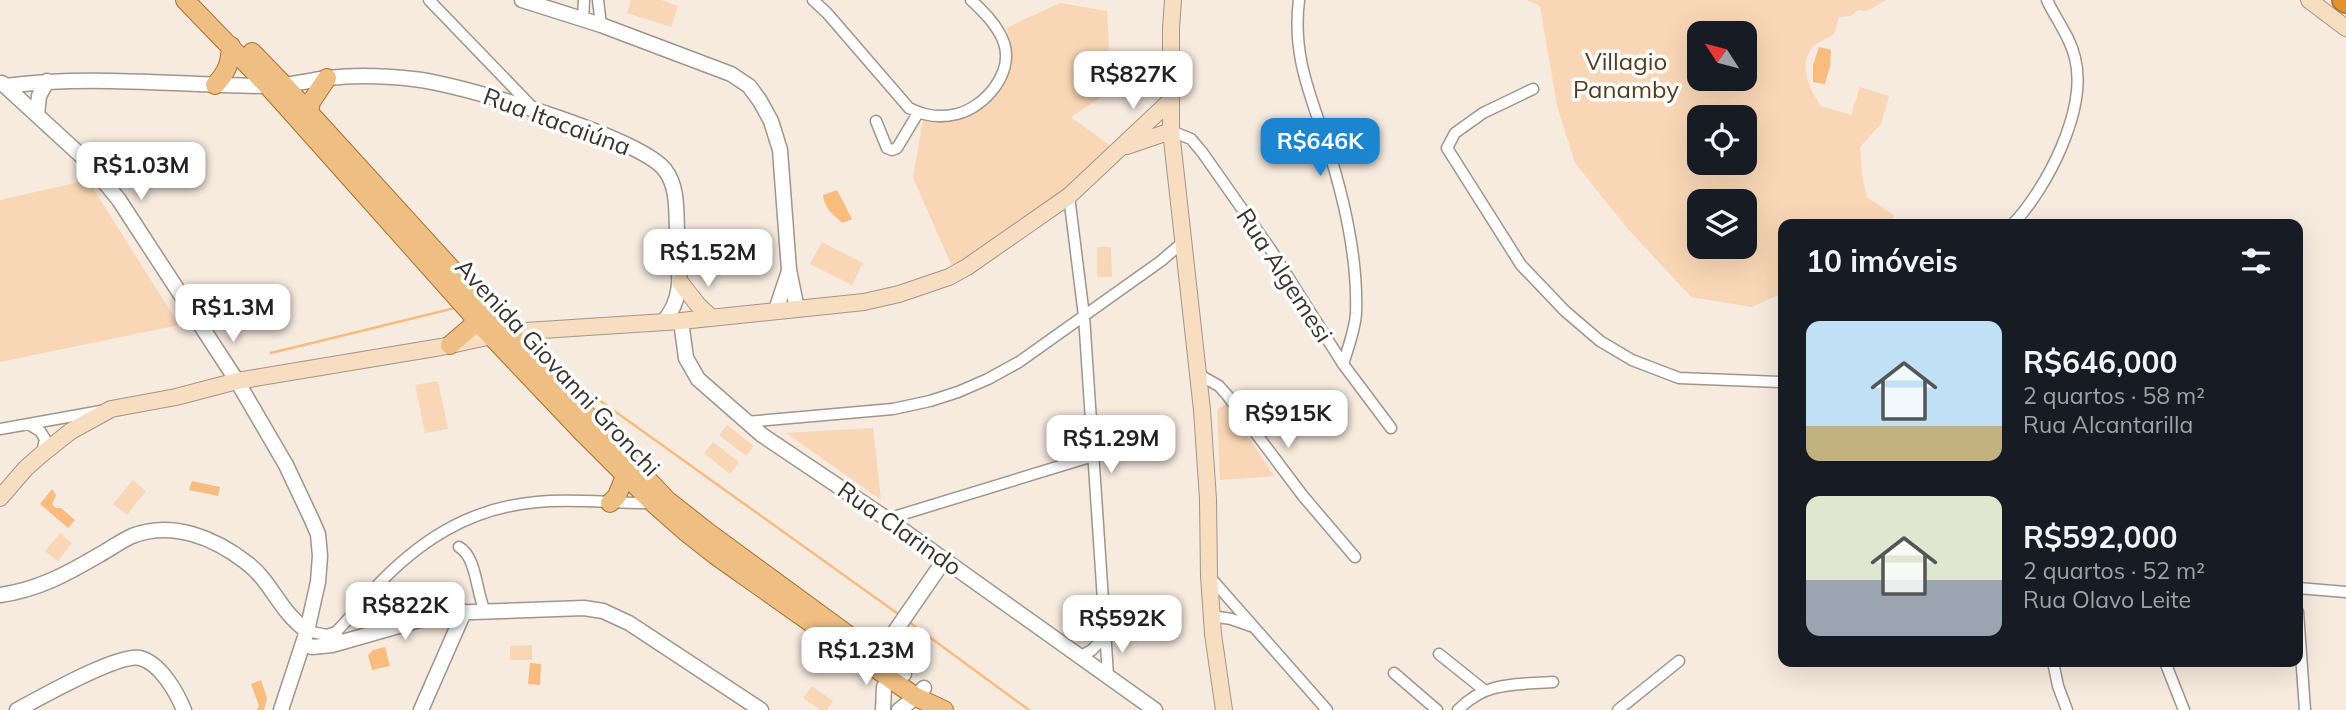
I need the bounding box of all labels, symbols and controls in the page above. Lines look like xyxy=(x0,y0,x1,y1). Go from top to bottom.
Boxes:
north arrow xyxy=(1687,21,1757,91)
map controls xyxy=(1687,21,1757,259)
park label: Villagio Panamby xyxy=(1573,46,1679,104)
pin: R$827K xyxy=(1076,52,1190,111)
text: R$827K xyxy=(1090,59,1176,88)
street label: Rua Itacaiúna xyxy=(479,81,635,161)
button: locate xyxy=(1687,105,1757,175)
pin: R$646K xyxy=(1263,118,1377,178)
text: R$646K xyxy=(1277,126,1363,155)
pin: R$1.03M xyxy=(76,142,206,202)
text: R$1.03M xyxy=(92,150,190,179)
button: layers xyxy=(1687,189,1757,259)
street label: Rua Algemesi xyxy=(1231,202,1339,348)
pin: R$1.52M xyxy=(643,230,773,289)
text: R$1.52M xyxy=(659,237,757,266)
text: 10 imóveis xyxy=(1806,242,1958,280)
icon: filters xyxy=(2237,242,2275,280)
street label: Avenida Giovanni Gronchi xyxy=(449,252,667,482)
pin: R$1.3M xyxy=(176,284,290,344)
text: R$1.3M xyxy=(191,292,275,321)
text: R$646,000 xyxy=(2023,343,2178,381)
icon: home xyxy=(1862,349,1946,433)
text: 2 quartos · 58 m² xyxy=(2023,381,2205,410)
pin: R$915K xyxy=(1231,391,1345,450)
text: R$915K xyxy=(1245,398,1331,427)
text: Rua Alcantarilla xyxy=(2023,410,2193,439)
pin: R$1.29M xyxy=(1046,416,1176,475)
text: R$1.29M xyxy=(1062,423,1160,452)
street label: Rua Clarindo xyxy=(832,474,968,582)
text: R$592,000 xyxy=(2023,518,2178,556)
icon: home xyxy=(1862,524,1946,608)
text: 2 quartos · 52 m² xyxy=(2023,556,2205,585)
pin: R$822K xyxy=(348,582,462,642)
text: Rua Olavo Leite xyxy=(2023,585,2191,614)
text: R$822K xyxy=(362,590,448,619)
pin: R$592K xyxy=(1065,596,1179,655)
text: R$592K xyxy=(1079,603,1165,632)
pin: R$1.23M xyxy=(801,628,931,687)
text: R$1.23M xyxy=(817,635,915,664)

